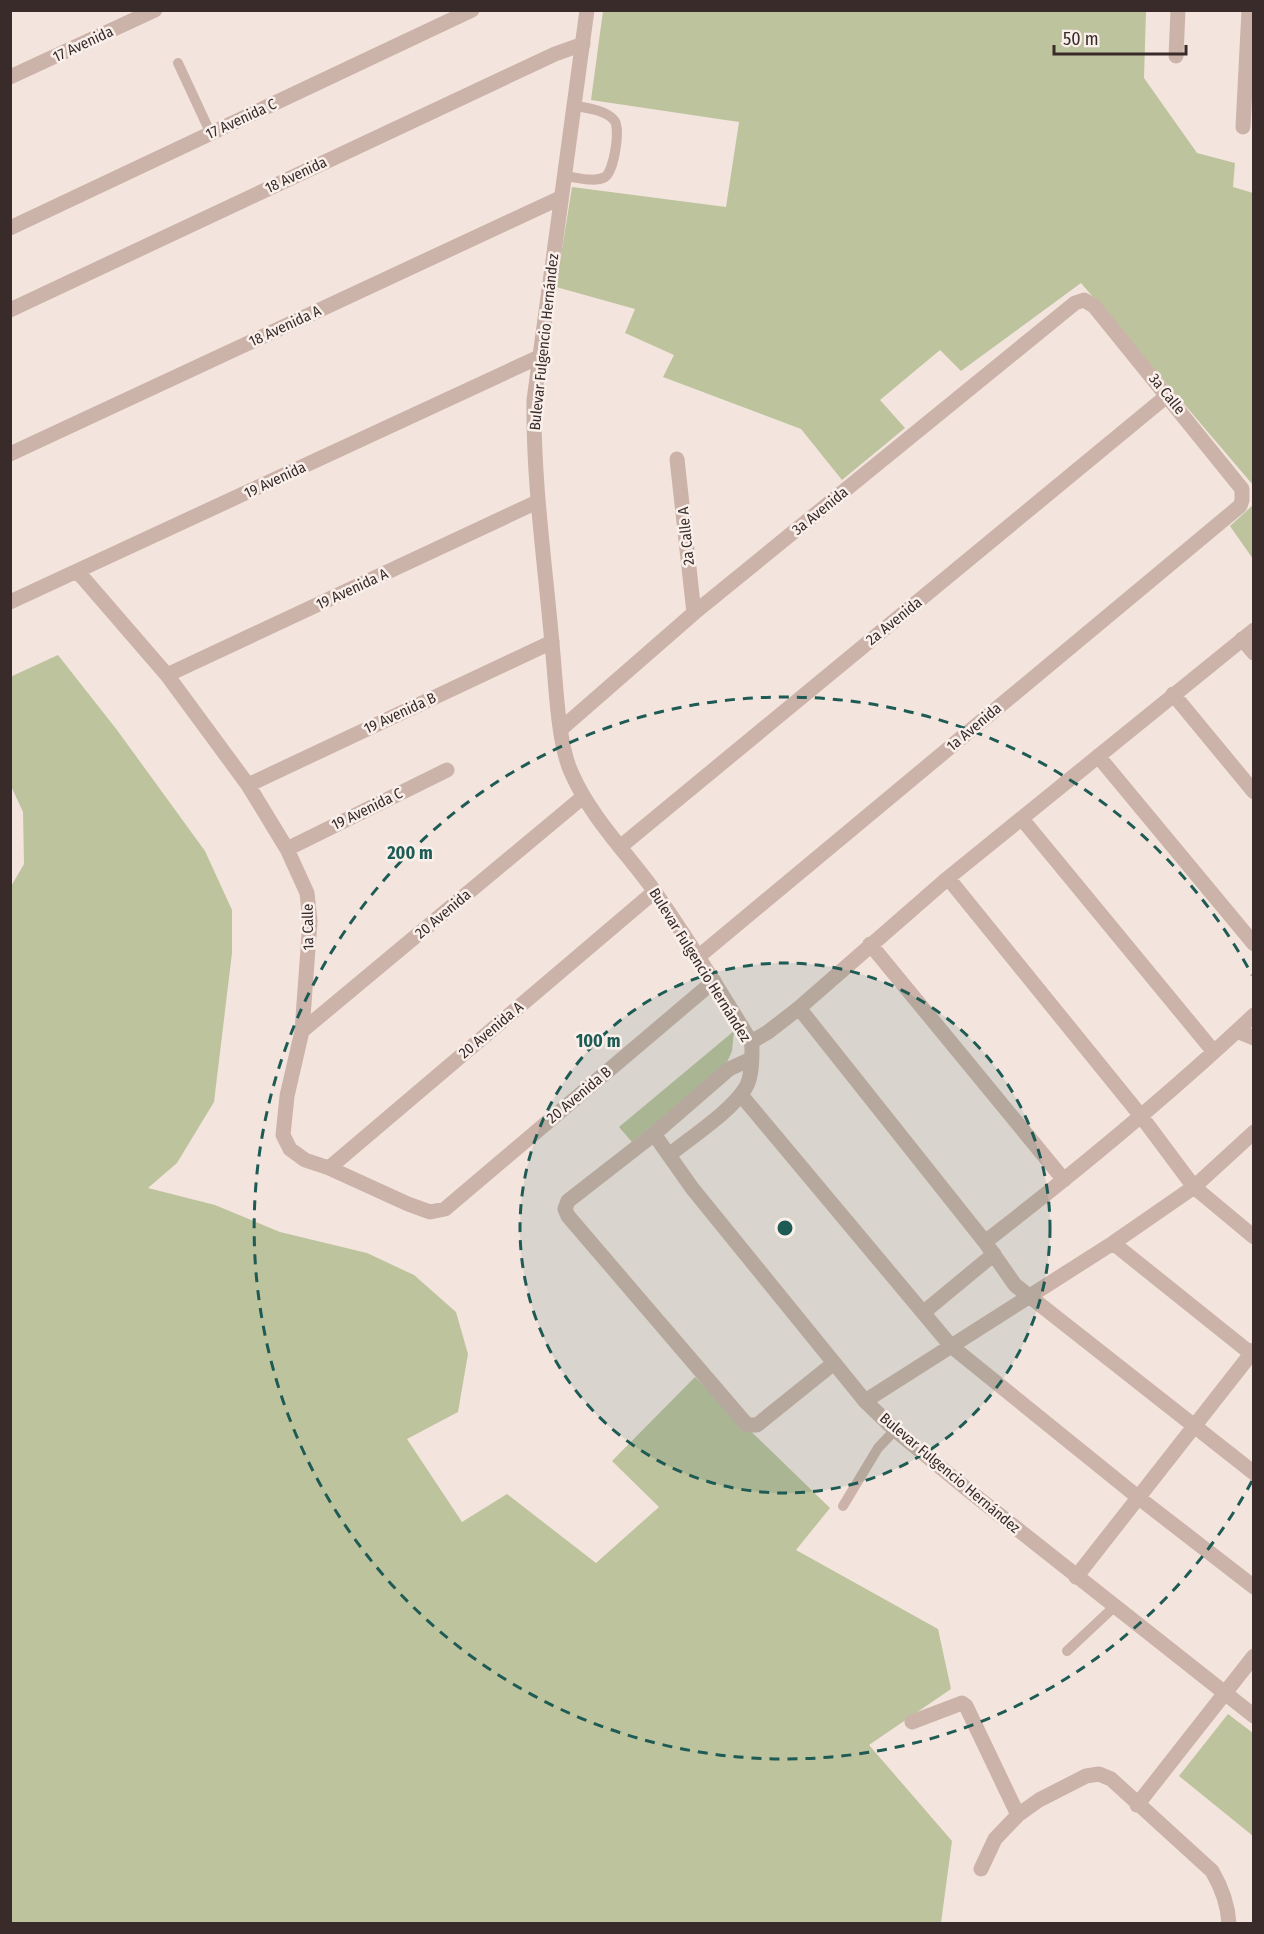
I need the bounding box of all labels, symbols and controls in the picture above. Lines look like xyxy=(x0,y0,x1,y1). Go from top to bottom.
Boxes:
scale bar xyxy=(1054,18,1186,56)
street label: 17 Avenida xyxy=(50,22,116,66)
text: 50 m xyxy=(1063,28,1099,50)
street label: 17 Avenida C xyxy=(203,95,279,143)
street label: 18 Avenida xyxy=(262,153,330,197)
street label: Bulevar Fulgencio Hernández xyxy=(526,253,562,431)
street label: 18 Avenida A xyxy=(246,301,324,350)
street label: 3a Calle xyxy=(1145,370,1189,418)
street label: 19 Avenida xyxy=(241,458,309,502)
street label: 3a Avenida xyxy=(788,483,852,539)
street label: 2a Calle A xyxy=(674,506,698,566)
street label: 19 Avenida A xyxy=(313,565,391,613)
street label: 2a Avenida xyxy=(863,593,925,649)
street label: 19 Avenida B xyxy=(361,688,439,738)
street label: 1a Avenida xyxy=(943,699,1005,755)
street label: 19 Avenida C xyxy=(329,784,406,834)
text: 200 m xyxy=(386,842,433,864)
street label: Bulevar Fulgencio Hernández xyxy=(645,885,755,1045)
street label: 20 Avenida xyxy=(412,886,474,942)
street label: 1a Calle xyxy=(299,904,317,950)
street label: 20 Avenida A xyxy=(455,998,527,1062)
text: 100 m xyxy=(576,1030,620,1052)
street label: 20 Avenida B xyxy=(543,1063,615,1127)
centre of rings xyxy=(775,1218,795,1238)
street label: Bulevar Fulgencio Hernández xyxy=(876,1409,1024,1537)

